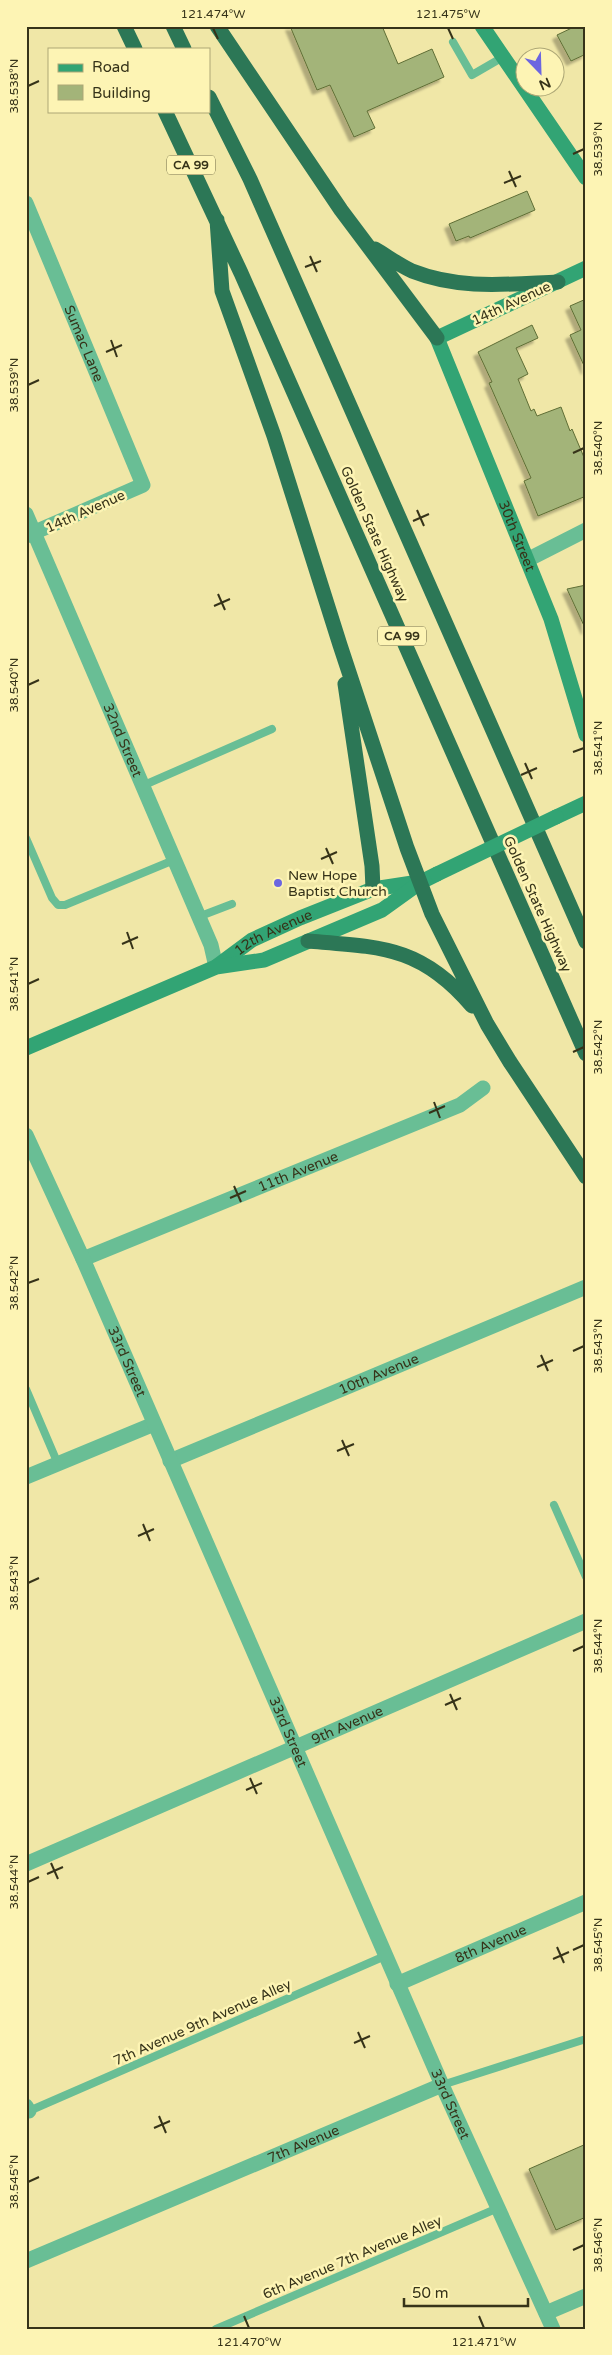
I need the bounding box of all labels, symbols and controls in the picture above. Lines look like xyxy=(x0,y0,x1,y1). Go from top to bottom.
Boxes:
text: 121.474°W xyxy=(181,7,245,21)
text: 121.475°W xyxy=(416,7,480,21)
legend xyxy=(48,48,210,112)
north arrow xyxy=(514,48,564,98)
text: Road xyxy=(92,58,130,76)
text: 38.538°N xyxy=(7,59,21,113)
text: N xyxy=(536,73,553,94)
text: Building xyxy=(92,84,151,102)
text: 38.539°N xyxy=(591,122,605,176)
road number: CA 99 xyxy=(167,156,215,174)
street label: 14th Avenue xyxy=(469,278,553,329)
street label: Sumac Lane xyxy=(60,303,107,384)
text: 38.539°N xyxy=(7,358,21,412)
text: 38.540°N xyxy=(591,421,605,475)
street label: Golden State Highway xyxy=(337,464,412,605)
street label: 14th Avenue xyxy=(43,486,128,537)
street label: 30th Street xyxy=(495,498,539,575)
road number: CA 99 xyxy=(378,626,426,646)
text: 38.540°N xyxy=(7,658,21,712)
street label: 32nd Street xyxy=(99,701,146,780)
text: 38.541°N xyxy=(591,721,605,775)
street label: Golden State Highway xyxy=(500,834,575,975)
place label: New Hope Baptist Church xyxy=(288,867,387,900)
marker: New Hope Baptist Church xyxy=(272,877,284,889)
street label: 12th Avenue xyxy=(231,906,315,959)
text: 38.541°N xyxy=(7,957,21,1011)
text: 38.542°N xyxy=(591,1020,605,1074)
street label: 11th Avenue xyxy=(255,1148,341,1196)
text: 38.542°N xyxy=(7,1256,21,1310)
text: 38.543°N xyxy=(591,1319,605,1373)
street label: 33rd Street xyxy=(104,1324,150,1400)
street label: 10th Avenue xyxy=(336,1350,421,1399)
text: 38.543°N xyxy=(7,1556,21,1610)
text: 38.544°N xyxy=(591,1619,605,1673)
street label: 33rd Street xyxy=(265,1694,311,1771)
street label: 9th Avenue xyxy=(309,1702,386,1748)
text: 38.544°N xyxy=(7,1855,21,1909)
text: 38.545°N xyxy=(591,1918,605,1972)
street label: 8th Avenue xyxy=(452,1921,529,1967)
street label: 7th Avenue 9th Avenue Alley xyxy=(111,1975,294,2069)
street label: 33rd Street xyxy=(427,2066,474,2143)
street label: 7th Avenue xyxy=(265,2121,342,2167)
text: 38.545°N xyxy=(7,2155,21,2209)
street label: 6th Avenue 7th Avenue Alley xyxy=(260,2212,445,2303)
text: 38.546°N xyxy=(591,2218,605,2272)
scale bar xyxy=(404,2275,528,2307)
text: 50 m xyxy=(412,2284,449,2302)
text: 121.470°W xyxy=(217,2335,281,2349)
text: 121.471°W xyxy=(452,2335,516,2349)

